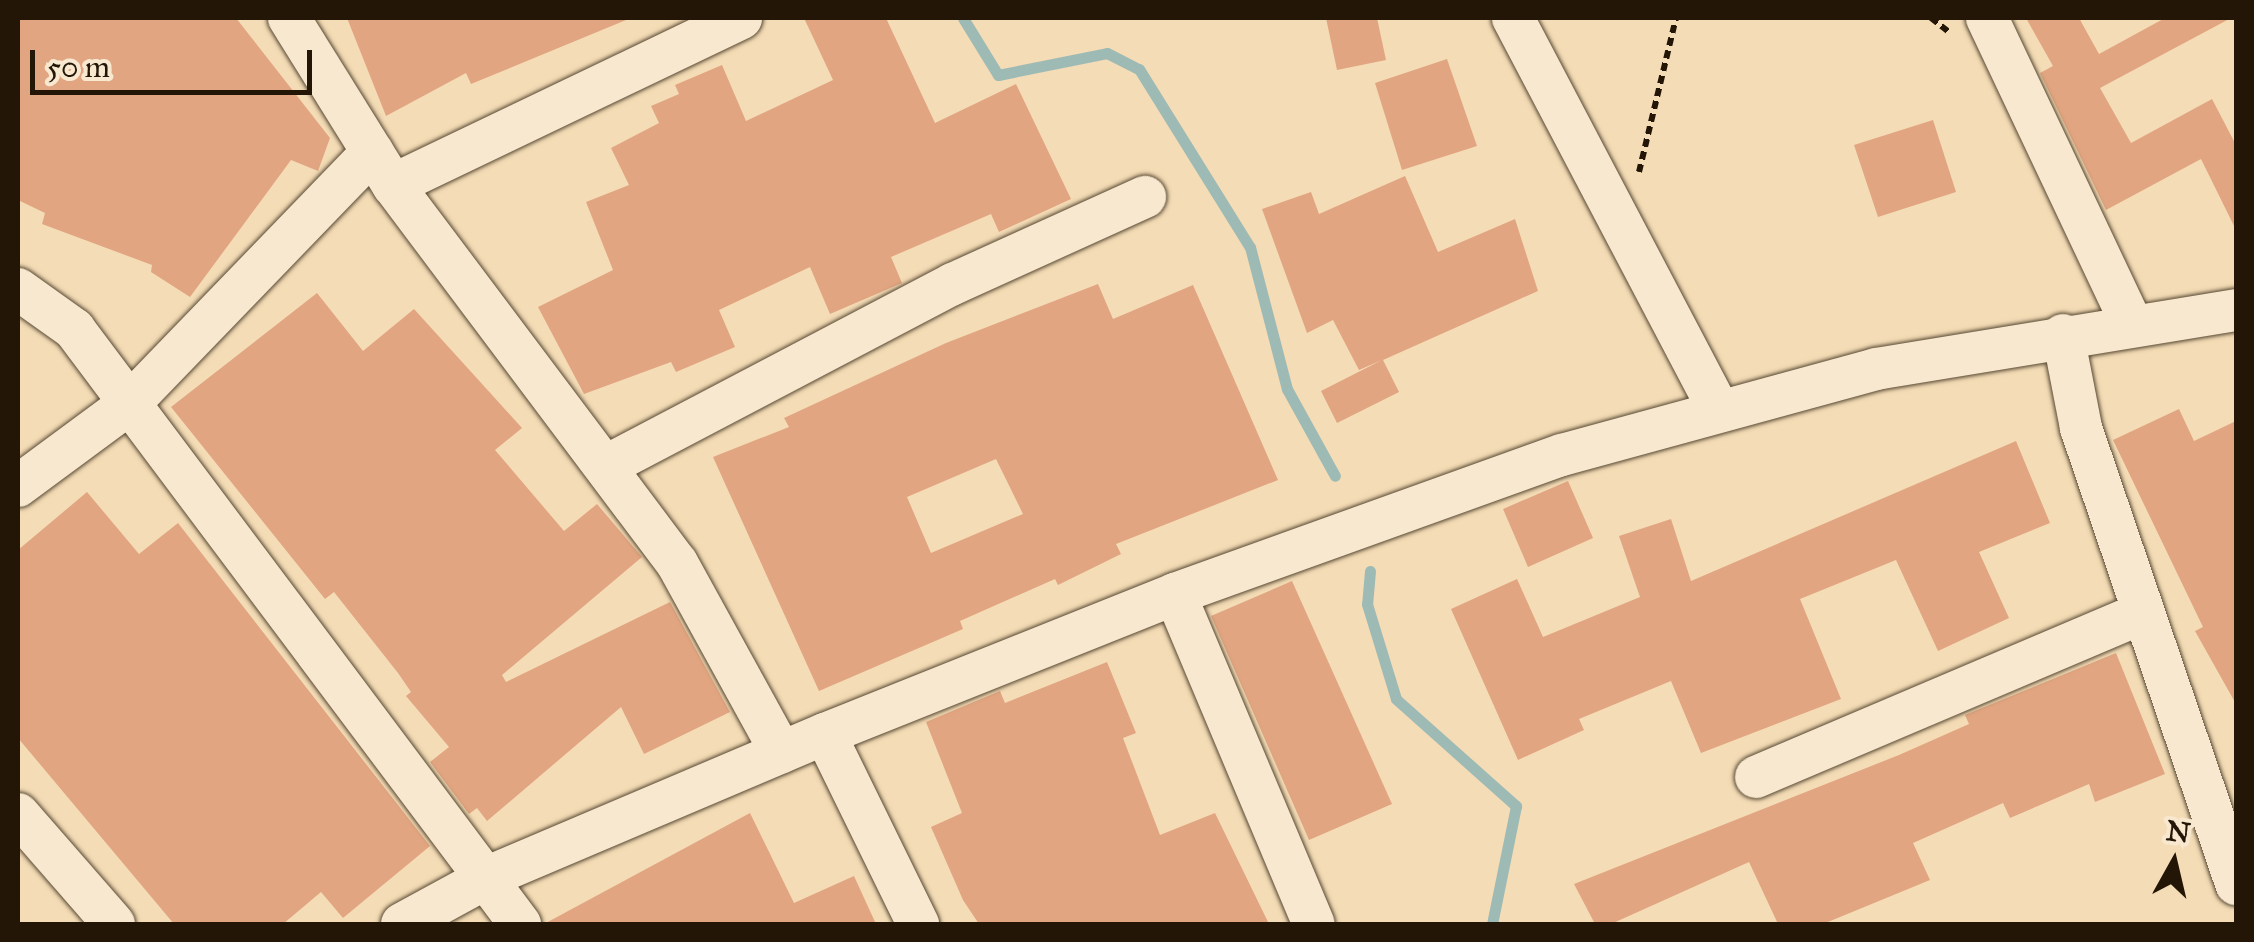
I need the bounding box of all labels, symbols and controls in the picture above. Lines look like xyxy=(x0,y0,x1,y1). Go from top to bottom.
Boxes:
scale bar xyxy=(35,30,318,92)
text: 50 m xyxy=(47,49,110,85)
north arrow xyxy=(2124,812,2224,912)
text: N xyxy=(2164,813,2192,851)

